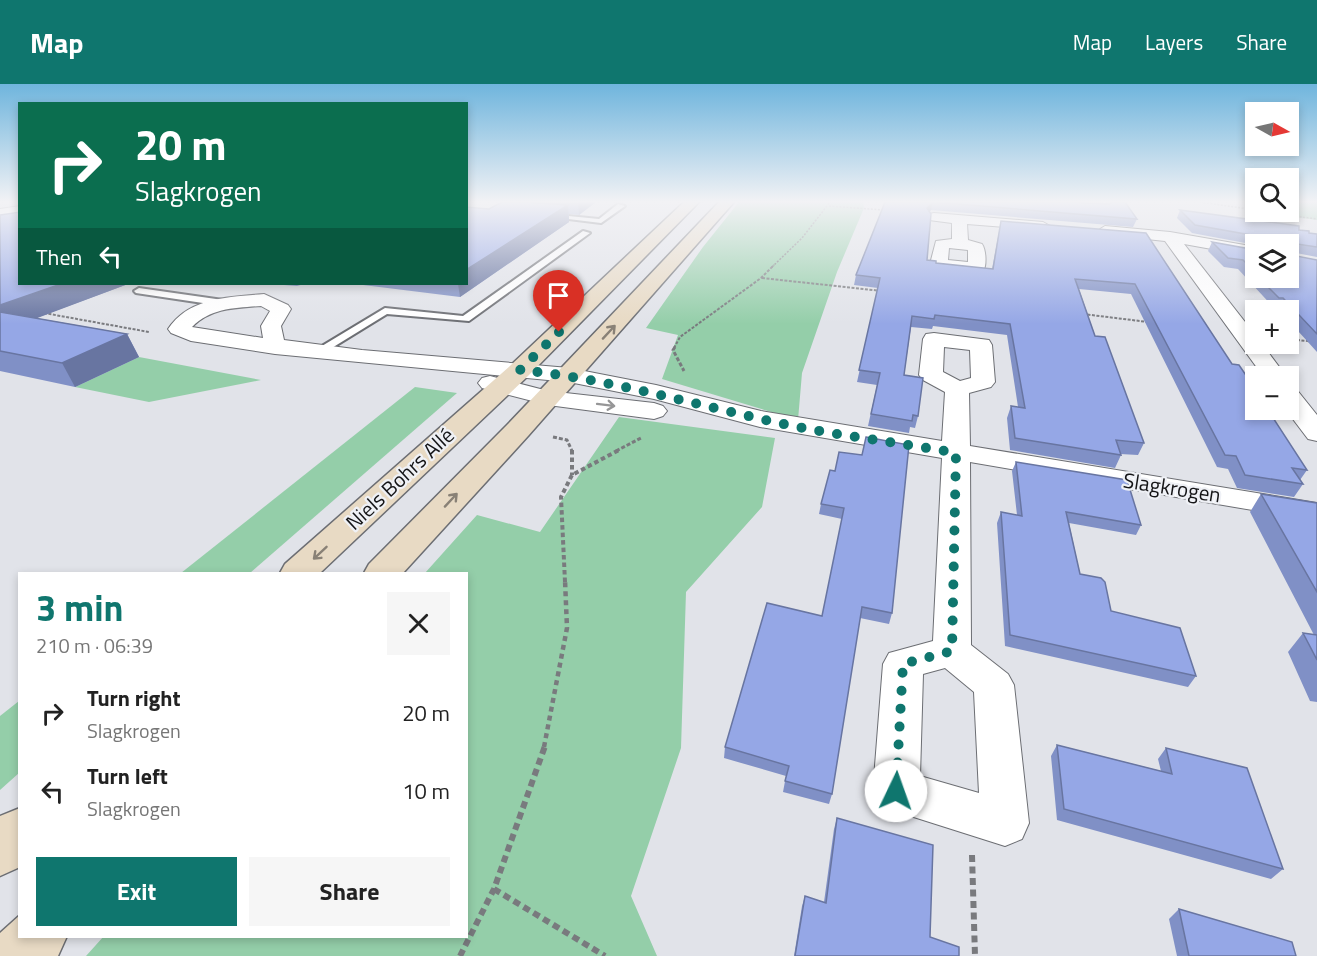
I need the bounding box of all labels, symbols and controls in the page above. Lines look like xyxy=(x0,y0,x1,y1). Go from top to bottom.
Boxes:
text: Map xyxy=(30,21,84,64)
text: Map xyxy=(1073,26,1112,58)
text: Layers xyxy=(1145,26,1203,58)
text: Share xyxy=(1236,26,1287,58)
north arrow xyxy=(1245,102,1299,156)
map controls xyxy=(1245,102,1299,420)
text: 20 m xyxy=(135,112,227,176)
icon: right xyxy=(36,126,114,204)
button: search xyxy=(1245,168,1299,222)
text: Slagkrogen xyxy=(135,170,262,211)
button: layers xyxy=(1245,234,1299,288)
text: Then xyxy=(36,240,82,274)
icon: left xyxy=(94,240,127,273)
pin xyxy=(533,270,584,332)
icon: arrive xyxy=(542,279,575,312)
button: + xyxy=(1245,300,1299,354)
one-way arrow xyxy=(602,325,616,340)
button: − xyxy=(1245,366,1299,420)
one-way arrow xyxy=(596,400,615,411)
street label: Niels Bohrs Allé xyxy=(338,419,461,537)
street label: Slagkrogen xyxy=(1121,464,1223,511)
one-way arrow xyxy=(444,493,458,508)
one-way arrow xyxy=(313,546,328,560)
text: 3 min xyxy=(36,580,123,635)
button: close xyxy=(387,592,450,655)
text: 210 m · 06:39 xyxy=(36,630,153,661)
text: Turn right xyxy=(87,681,181,715)
text: 20 m xyxy=(402,696,450,730)
icon: right xyxy=(36,697,69,730)
text: Slagkrogen xyxy=(87,715,181,746)
text: Turn left xyxy=(87,759,168,793)
position arrow xyxy=(864,759,928,823)
text: 10 m xyxy=(402,774,450,808)
icon: left xyxy=(36,775,69,808)
text: Slagkrogen xyxy=(87,793,181,824)
button: Exit xyxy=(36,857,237,926)
button: Share xyxy=(249,857,450,926)

